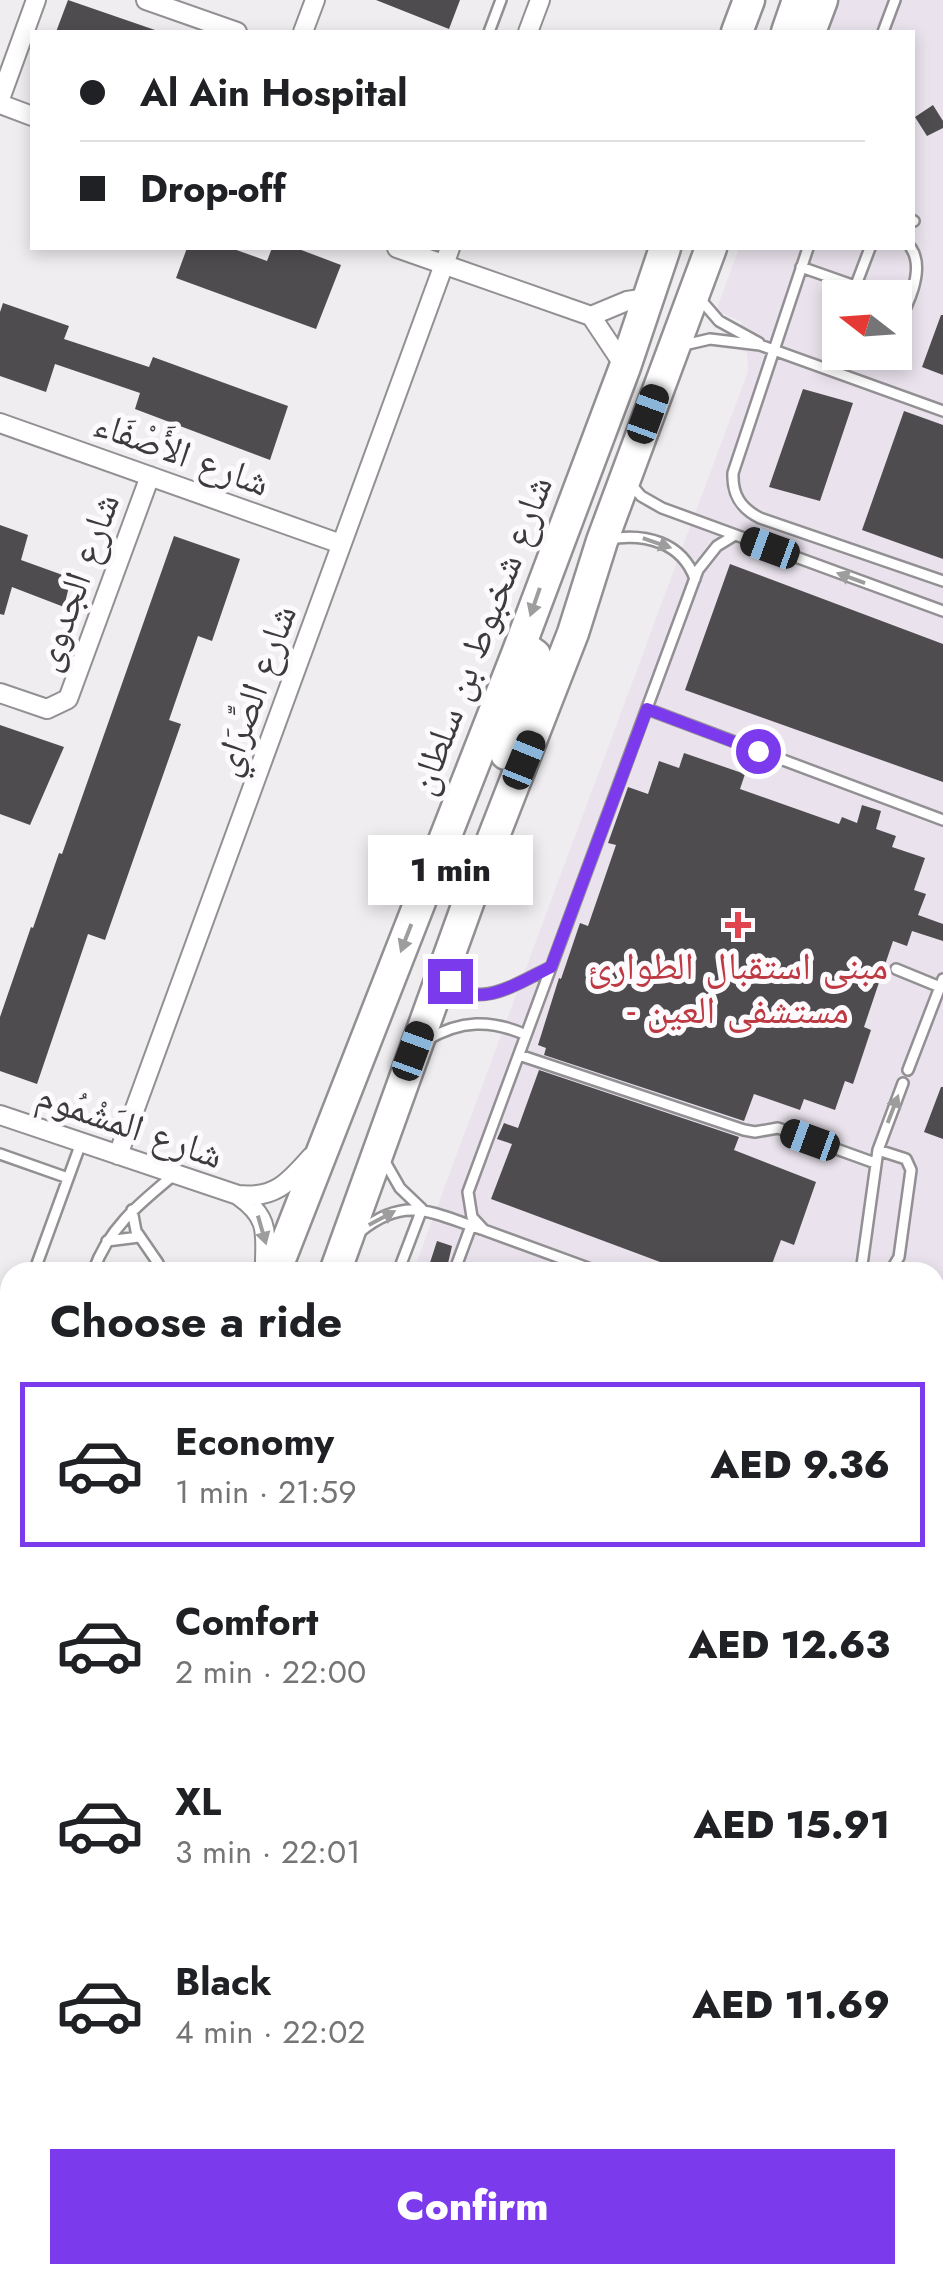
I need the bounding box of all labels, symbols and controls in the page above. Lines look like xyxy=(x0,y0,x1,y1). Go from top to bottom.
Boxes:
text: Al Ain Hospital xyxy=(140,65,408,120)
text: Drop-off xyxy=(140,161,286,216)
north arrow xyxy=(822,280,912,370)
map controls xyxy=(822,280,912,370)
car xyxy=(624,381,672,447)
street label: شارع الأَصْفَاء xyxy=(87,395,278,510)
street label: شارع شخبوط بن سلطان xyxy=(393,467,566,802)
street label: شارع الجدوى xyxy=(18,485,133,678)
car xyxy=(737,524,803,572)
one-way arrow xyxy=(642,537,672,552)
one-way arrow xyxy=(836,570,866,585)
one-way arrow xyxy=(527,587,542,617)
street label: شارع الصِّرَاي xyxy=(197,597,312,784)
car xyxy=(499,727,549,793)
route start xyxy=(736,729,781,774)
callout: 1 min xyxy=(368,836,532,906)
text: 1 min xyxy=(410,847,491,893)
marker: مبنى استقبال الطوارئ - مستشفى العين xyxy=(725,912,751,938)
one-way arrow xyxy=(397,923,413,953)
place label: مبنى استقبال الطوارئ - مستشفى العين xyxy=(588,938,888,1037)
route end xyxy=(428,959,473,1004)
car xyxy=(389,1018,437,1084)
street label: شارع المَشْمُوم xyxy=(30,1067,231,1182)
one-way arrow xyxy=(886,1094,901,1124)
car xyxy=(777,1116,843,1164)
one-way arrow xyxy=(368,1210,396,1227)
one-way arrow xyxy=(255,1214,271,1245)
text: Choose a ride xyxy=(50,1289,342,1354)
text: Economy xyxy=(175,1414,334,1469)
icon: car xyxy=(55,1420,145,1510)
text: AED 9.36 xyxy=(711,1437,890,1492)
text: 1 min · 21:59 xyxy=(175,1469,357,1515)
text: Comfort xyxy=(175,1594,318,1649)
icon: car xyxy=(55,1600,145,1690)
text: AED 12.63 xyxy=(688,1617,890,1672)
text: 2 min · 22:00 xyxy=(175,1649,366,1695)
text: XL xyxy=(175,1774,221,1829)
icon: car xyxy=(55,1780,145,1870)
text: AED 15.91 xyxy=(693,1797,890,1852)
text: 3 min · 22:01 xyxy=(175,1829,361,1875)
text: Black xyxy=(175,1954,272,2009)
icon: car xyxy=(55,1960,145,2050)
text: AED 11.69 xyxy=(692,1977,890,2032)
text: 4 min · 22:02 xyxy=(175,2009,366,2055)
button: Confirm xyxy=(50,2149,895,2264)

